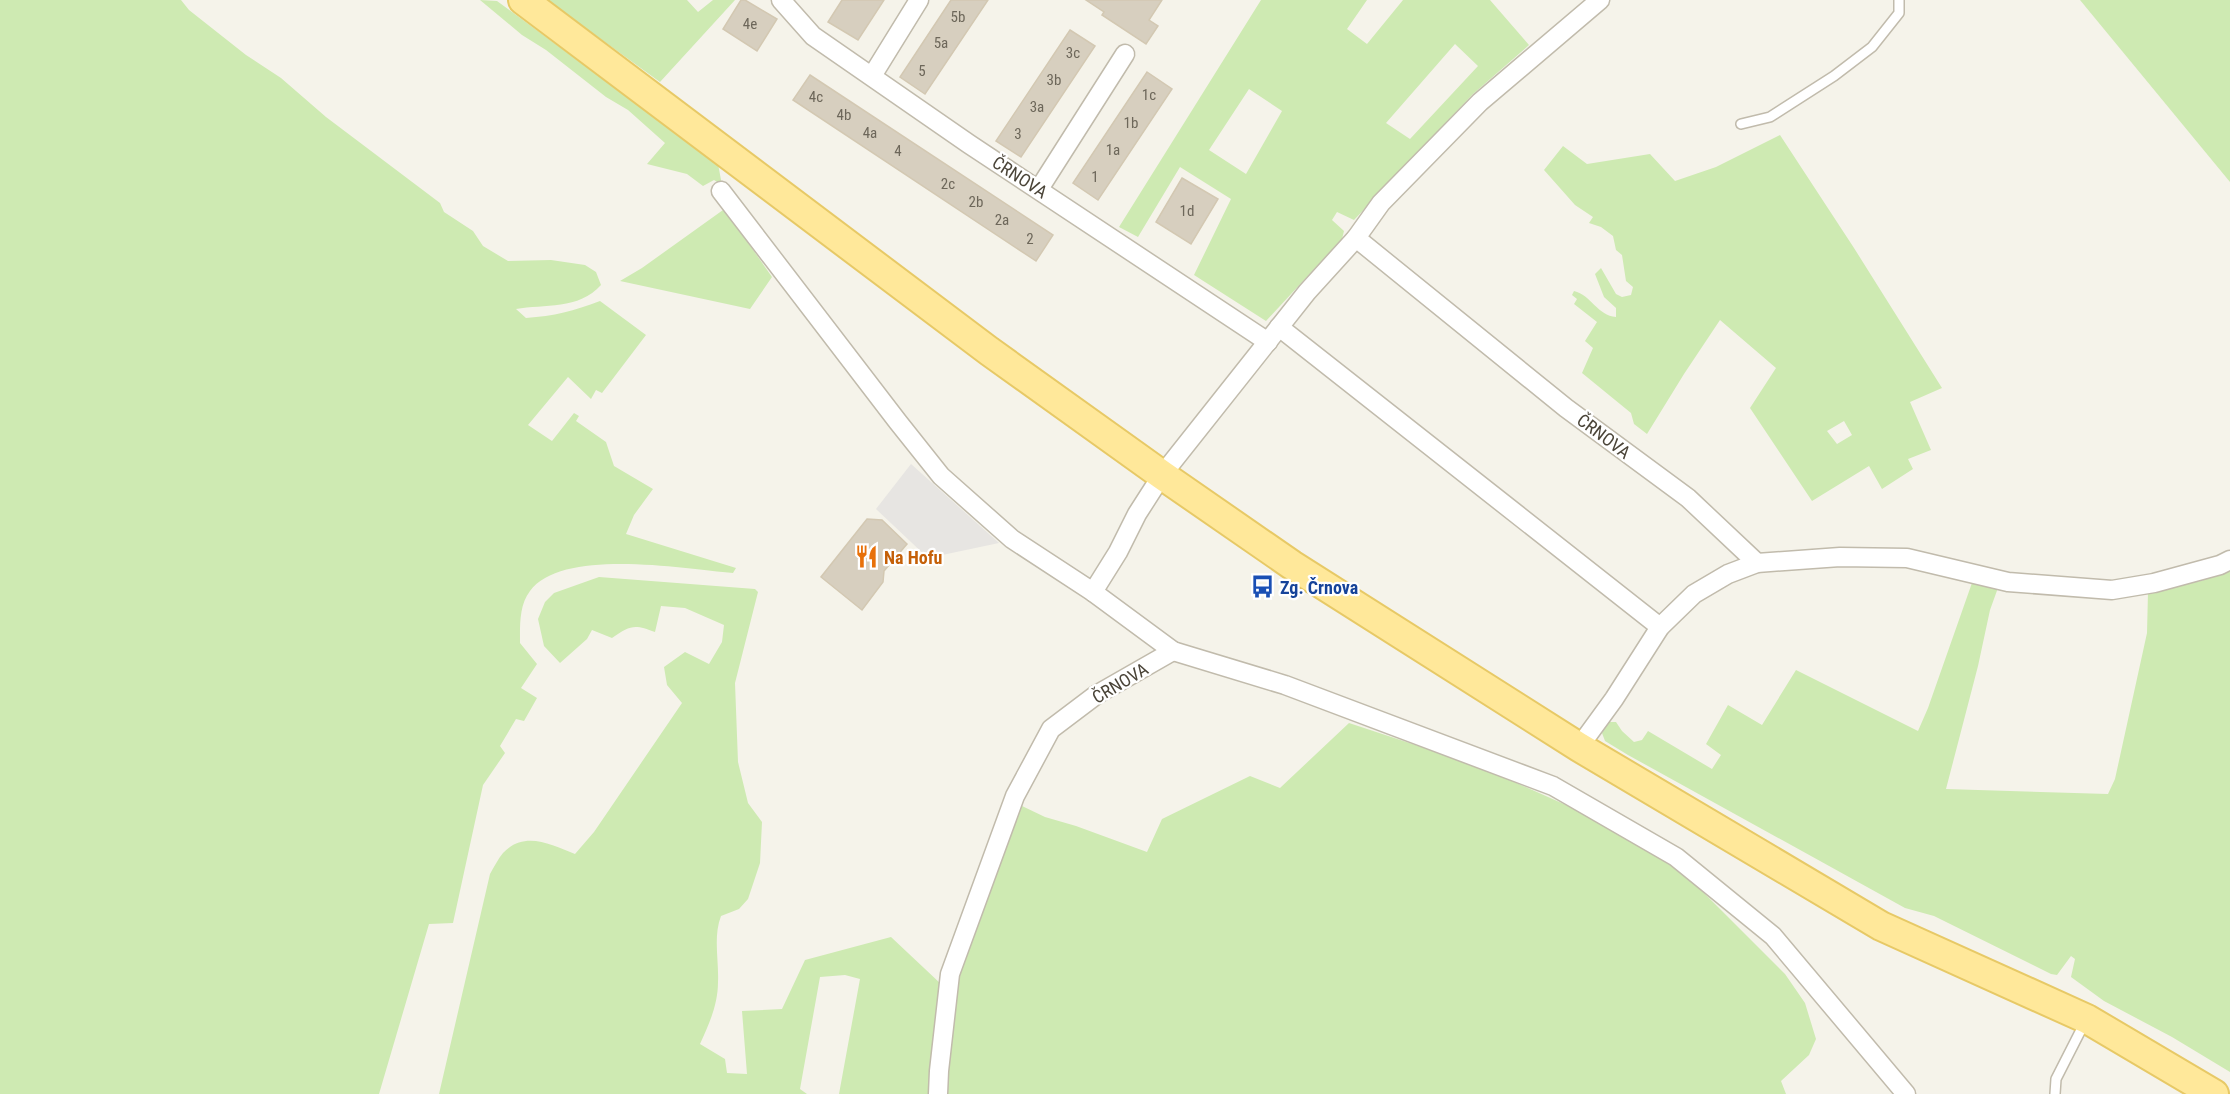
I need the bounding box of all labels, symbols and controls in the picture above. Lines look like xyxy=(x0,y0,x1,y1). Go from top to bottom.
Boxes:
house number: 5b xyxy=(951,8,965,26)
house number: 4e xyxy=(743,15,757,33)
house number: 5a xyxy=(934,34,948,52)
house number: 3c xyxy=(1066,44,1080,62)
house number: 5 xyxy=(918,62,926,80)
house number: 3b xyxy=(1047,71,1061,89)
house number: 1c xyxy=(1142,86,1156,104)
house number: 4c xyxy=(809,88,823,106)
house number: 3a xyxy=(1030,98,1044,116)
house number: 4b xyxy=(837,106,851,124)
house number: 1b xyxy=(1124,114,1138,132)
house number: 4a xyxy=(863,124,877,142)
house number: 3 xyxy=(1014,125,1022,143)
house number: 1a xyxy=(1106,141,1120,159)
house number: 4 xyxy=(894,142,902,160)
street label: ČRNOVA xyxy=(989,151,1052,203)
house number: 1 xyxy=(1091,168,1099,186)
house number: 2c xyxy=(941,175,955,193)
house number: 2b xyxy=(969,193,983,211)
house number: 1d xyxy=(1180,202,1194,220)
house number: 2a xyxy=(995,211,1009,229)
house number: 2 xyxy=(1026,230,1034,248)
street label: ČRNOVA xyxy=(1573,409,1635,463)
restaurant icon: Na Hofu xyxy=(853,544,879,570)
place label: Na Hofu xyxy=(884,547,942,568)
bus stop icon: Zg. Črnova xyxy=(1249,574,1275,600)
place label: Zg. Črnova xyxy=(1280,577,1358,598)
street label: ČRNOVA xyxy=(1088,658,1152,708)

